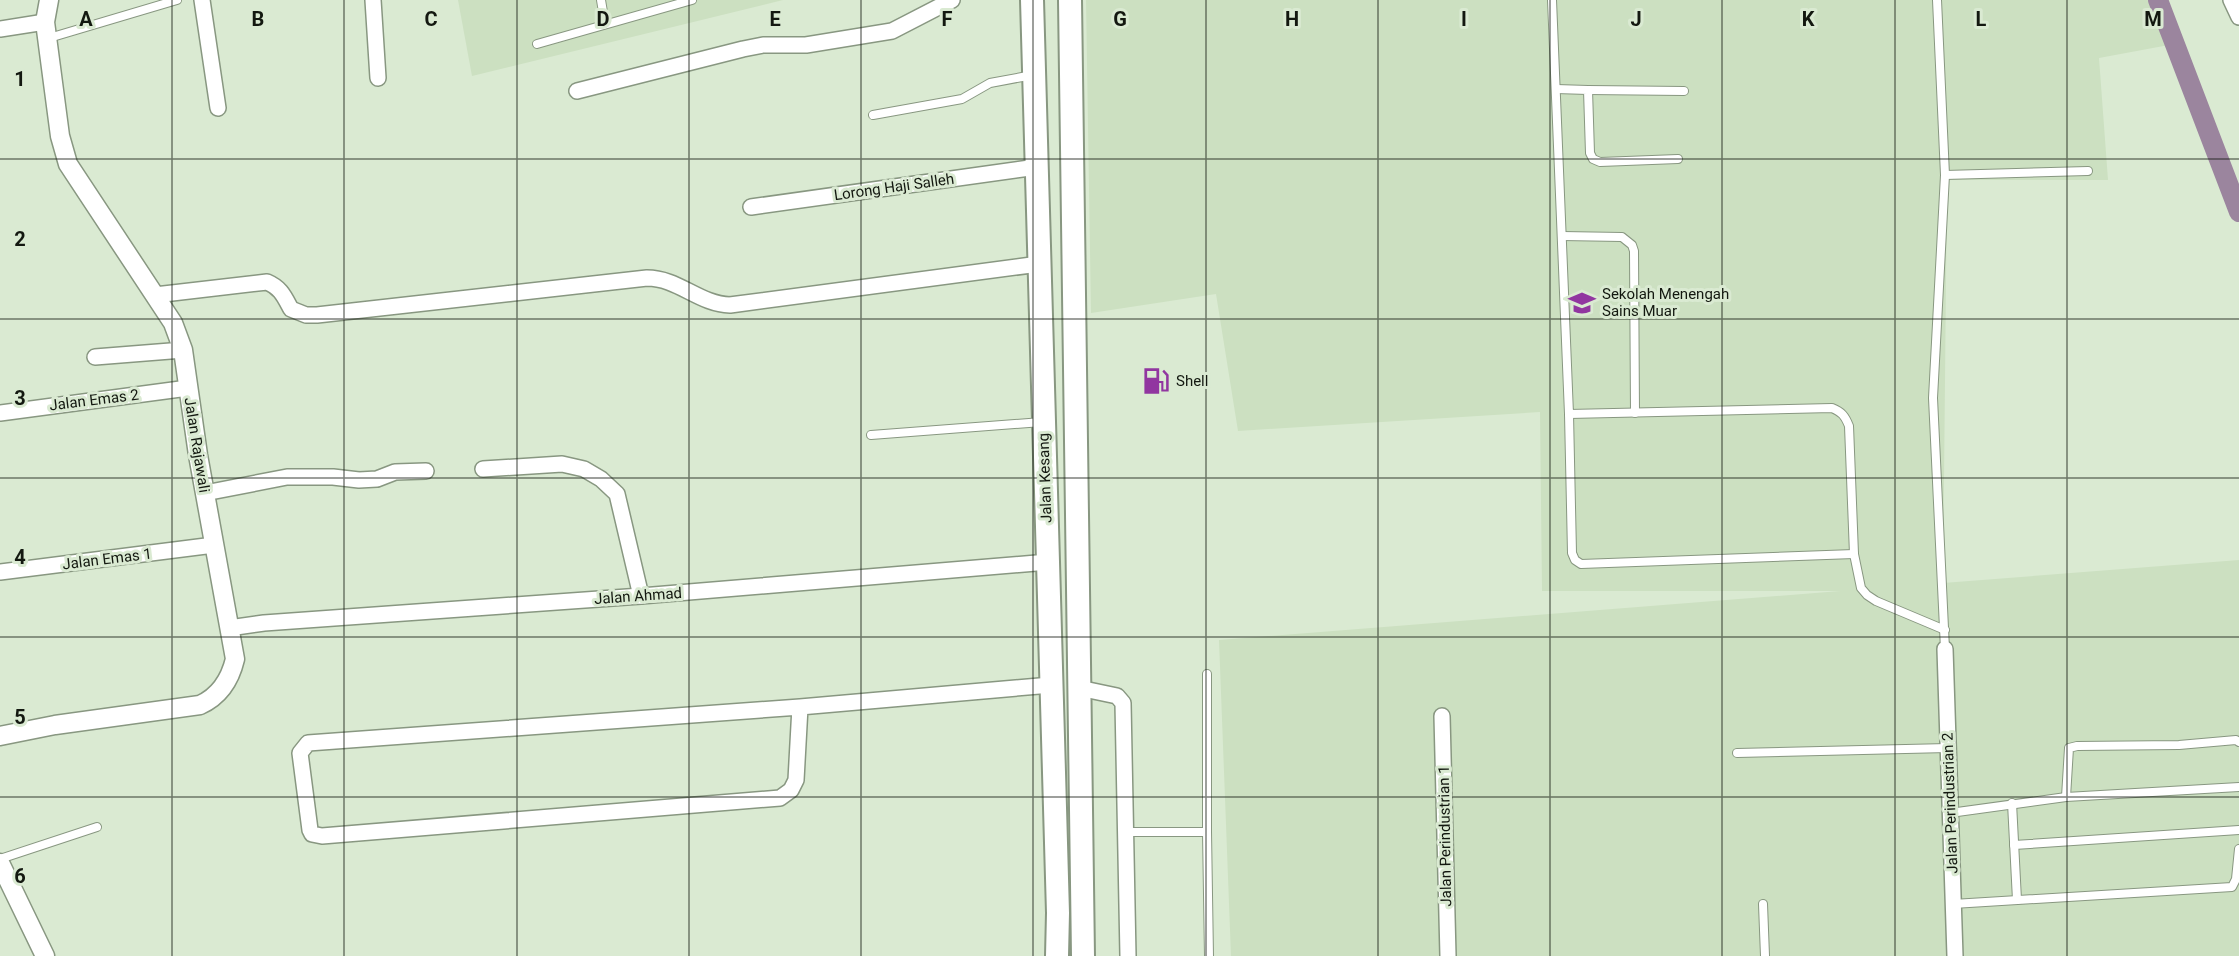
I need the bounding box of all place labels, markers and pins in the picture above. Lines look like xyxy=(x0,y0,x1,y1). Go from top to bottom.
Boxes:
place label: Sekolah Menengah Sains Muar xyxy=(1602,285,1729,320)
school or university icon: Sekolah Menengah Sains Muar xyxy=(1567,288,1597,318)
fuel station icon: Shell xyxy=(1141,366,1171,396)
place label: Shell xyxy=(1176,372,1208,390)

